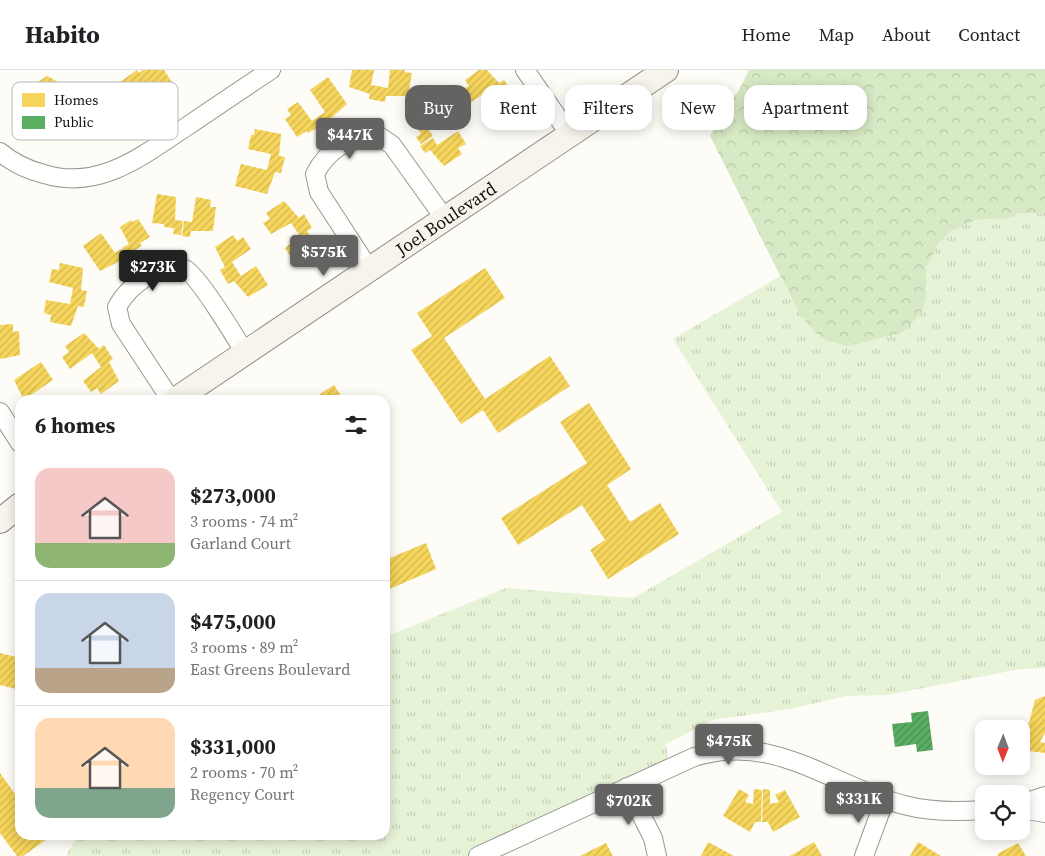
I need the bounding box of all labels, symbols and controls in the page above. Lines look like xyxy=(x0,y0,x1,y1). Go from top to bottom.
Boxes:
text: Habito xyxy=(25,18,100,51)
text: Home xyxy=(742,22,791,47)
text: Map xyxy=(819,22,854,47)
text: About xyxy=(882,22,930,47)
text: Contact xyxy=(958,22,1020,47)
legend xyxy=(12,82,178,140)
chip: Buy xyxy=(405,85,471,130)
chip: Rent xyxy=(481,85,555,130)
chip: Filters xyxy=(565,85,652,130)
chip: New xyxy=(662,85,734,130)
chip: Apartment xyxy=(744,85,867,130)
text: Homes xyxy=(54,90,98,110)
text: Public xyxy=(54,112,94,132)
pin: $447K xyxy=(315,118,385,160)
text: $447K xyxy=(327,123,373,145)
street label: Joel Boulevard xyxy=(390,175,501,262)
pin: $575K xyxy=(289,234,359,277)
text: $575K xyxy=(301,240,347,262)
pin: $273K xyxy=(118,250,188,292)
text: $273K xyxy=(130,255,176,277)
text: 6 homes xyxy=(35,411,115,440)
icon: filters xyxy=(342,411,370,439)
text: $273,000 xyxy=(190,481,276,510)
icon: home xyxy=(75,488,135,548)
text: 3 rooms · 74 m² xyxy=(190,510,298,532)
text: Garland Court xyxy=(190,532,291,554)
text: $475,000 xyxy=(190,607,276,636)
icon: home xyxy=(75,613,135,673)
text: 3 rooms · 89 m² xyxy=(190,636,298,658)
text: East Greens Boulevard xyxy=(190,658,350,680)
north arrow xyxy=(975,720,1030,775)
map controls xyxy=(975,720,1030,840)
pin: $475K xyxy=(694,724,764,766)
text: $475K xyxy=(706,729,752,751)
text: $331,000 xyxy=(190,732,276,761)
icon: home xyxy=(75,738,135,798)
text: 2 rooms · 70 m² xyxy=(190,761,298,783)
pin: $331K xyxy=(824,782,894,824)
text: Regency Court xyxy=(190,783,294,805)
pin: $702K xyxy=(594,784,664,826)
button: locate xyxy=(975,785,1030,840)
text: $331K xyxy=(836,787,882,809)
text: $702K xyxy=(606,789,652,811)

